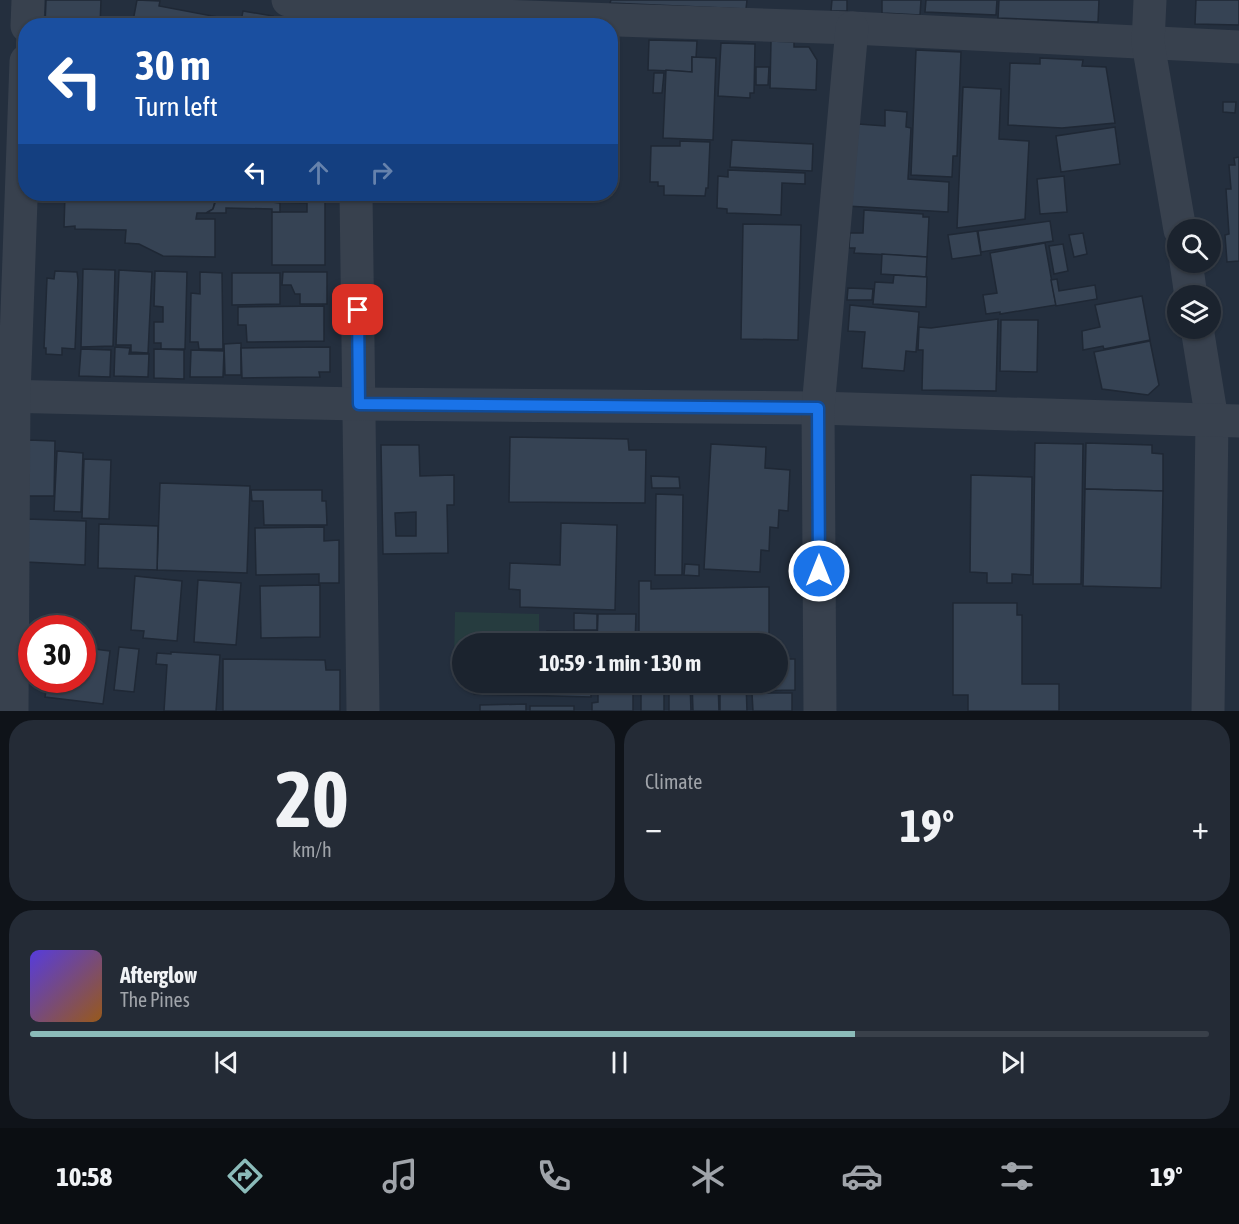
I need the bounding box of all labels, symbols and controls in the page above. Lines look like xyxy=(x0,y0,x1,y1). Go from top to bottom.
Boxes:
text: 30 m xyxy=(135,41,210,89)
icon: left xyxy=(36,42,114,120)
text: Turn left xyxy=(135,91,218,122)
icon: left xyxy=(239,156,272,189)
icon: ahead xyxy=(302,156,335,189)
icon: right xyxy=(365,156,398,189)
map controls xyxy=(1167,219,1221,339)
button: search xyxy=(1167,219,1221,273)
pin xyxy=(332,284,383,335)
button: layers xyxy=(1167,285,1221,339)
icon: arrive xyxy=(341,293,374,326)
position arrow xyxy=(787,539,851,603)
speed limit sign: 30 xyxy=(18,615,96,693)
text: 10:59 · 1 min · 130 m xyxy=(539,650,701,676)
text: 20 xyxy=(275,754,349,844)
text: Climate xyxy=(645,770,702,793)
text: 19° xyxy=(900,800,954,852)
text: − xyxy=(645,808,662,846)
text: + xyxy=(1192,808,1209,846)
text: km/h xyxy=(292,838,332,861)
text: Afterglow xyxy=(120,962,197,988)
text: The Pines xyxy=(120,988,190,1011)
icon: previous xyxy=(210,1046,243,1079)
icon: pause xyxy=(603,1046,636,1079)
icon: next xyxy=(996,1046,1029,1079)
icon: directions xyxy=(224,1155,266,1197)
icon: music xyxy=(379,1155,421,1197)
icon: phone xyxy=(533,1155,575,1197)
icon: climate xyxy=(687,1155,729,1197)
icon: car xyxy=(841,1155,883,1197)
icon: filters xyxy=(996,1155,1038,1197)
text: 10:58 xyxy=(56,1161,112,1192)
text: 19° xyxy=(1150,1161,1183,1192)

